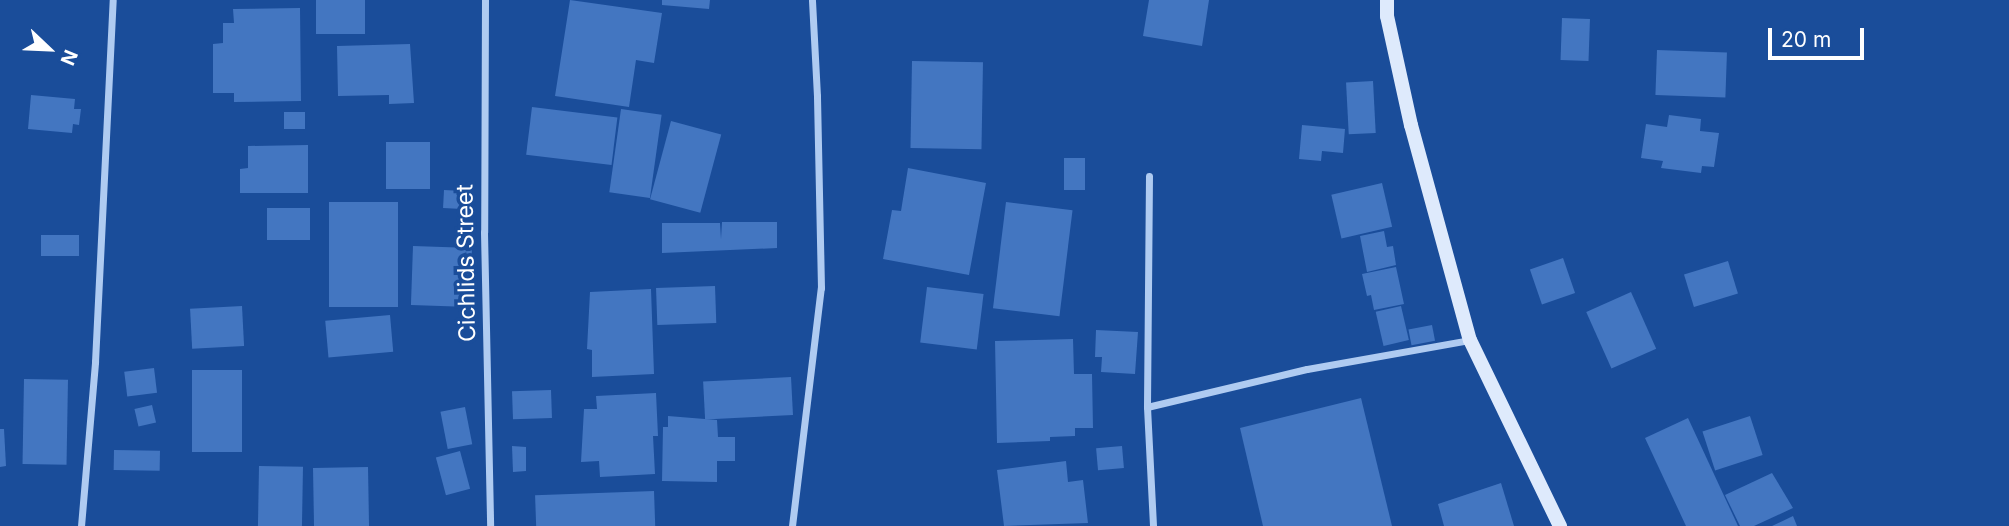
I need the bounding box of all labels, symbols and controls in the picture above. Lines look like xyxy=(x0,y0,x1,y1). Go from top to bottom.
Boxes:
north arrow xyxy=(14,14,84,84)
scale bar xyxy=(1771,14,1867,58)
text: 20 m xyxy=(1781,27,1831,52)
text: N xyxy=(55,46,82,69)
street label: Cichlids Street xyxy=(451,184,481,342)

